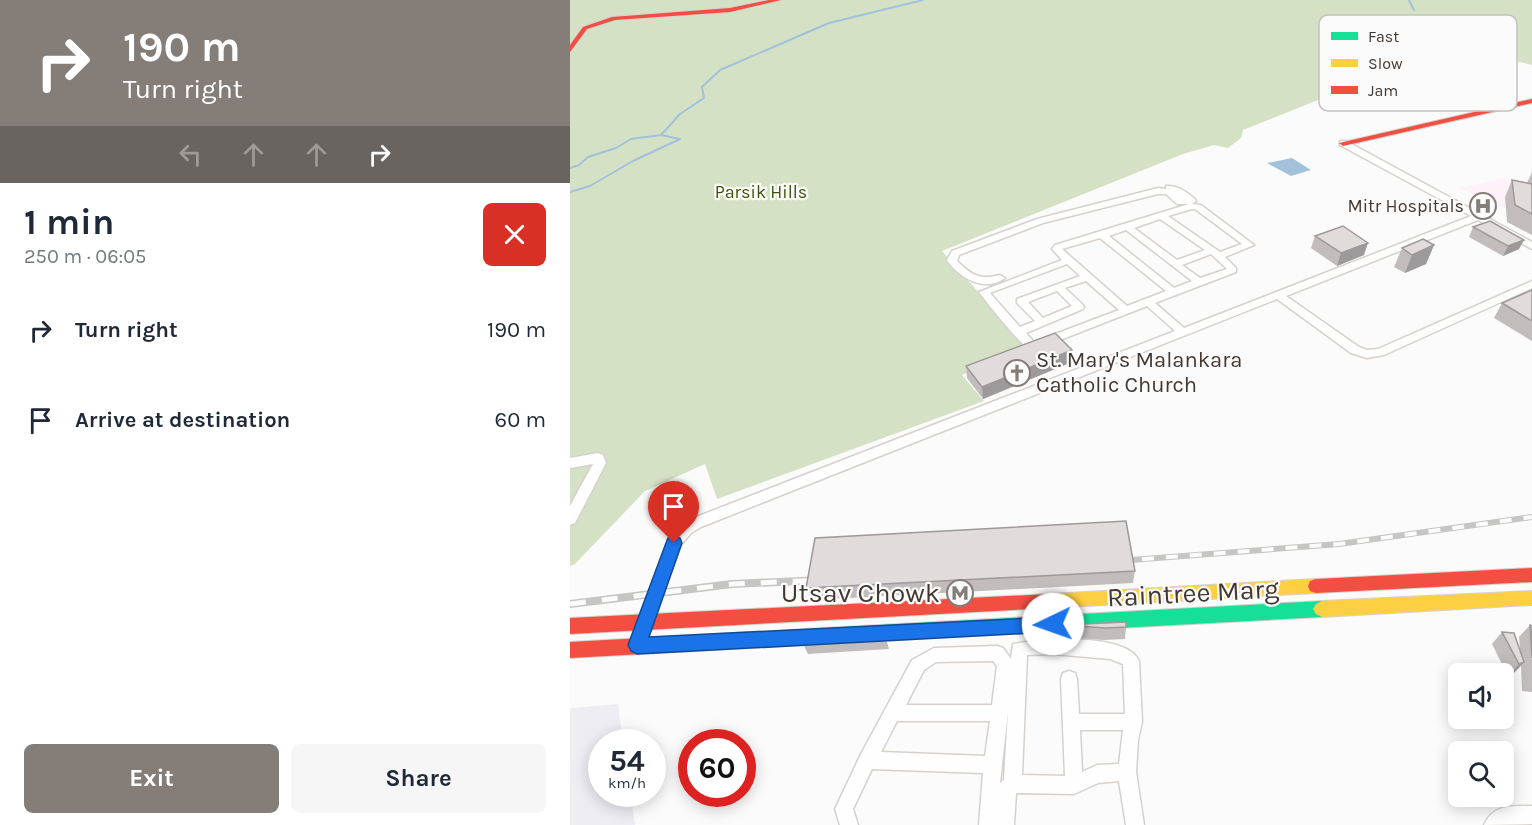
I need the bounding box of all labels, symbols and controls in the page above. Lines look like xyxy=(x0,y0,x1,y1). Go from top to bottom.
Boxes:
legend xyxy=(1319,15,1517,111)
text: 190 m xyxy=(123,22,241,72)
icon: right xyxy=(24,24,102,102)
text: Fast xyxy=(1368,27,1399,46)
text: Slow xyxy=(1368,54,1403,73)
text: Turn right xyxy=(123,73,243,105)
text: Jam xyxy=(1368,81,1398,100)
icon: left xyxy=(174,138,207,171)
icon: ahead xyxy=(237,138,270,171)
icon: ahead xyxy=(300,138,333,171)
icon: right xyxy=(363,138,396,171)
park label: Parsik Hills xyxy=(715,181,807,203)
hospital icon: Mitr Hospitals xyxy=(1468,191,1498,221)
place label: Mitr Hospitals xyxy=(1347,195,1464,217)
text: 1 min xyxy=(24,201,114,243)
button: close xyxy=(483,203,546,266)
text: 250 m · 06:05 xyxy=(24,245,146,268)
icon: right xyxy=(24,314,57,347)
text: Turn right xyxy=(75,317,178,343)
text: 190 m xyxy=(487,317,546,343)
place label: St. Mary's Malankara Catholic Church xyxy=(1036,347,1242,398)
church icon: St. Mary's Malankara Catholic Church xyxy=(1002,358,1032,388)
icon: arrive xyxy=(24,404,57,437)
text: Arrive at destination xyxy=(75,407,290,433)
text: 60 m xyxy=(495,407,546,433)
pin xyxy=(648,481,699,543)
icon: arrive xyxy=(657,490,690,523)
street label: Raintree Marg xyxy=(1106,573,1280,613)
place label: Utsav Chowk xyxy=(781,577,940,609)
metro station icon: Utsav Chowk xyxy=(945,578,975,608)
position arrow xyxy=(1021,592,1085,656)
map controls xyxy=(1448,663,1514,807)
button: sound xyxy=(1448,663,1514,729)
speed limit sign: 60 xyxy=(678,729,756,807)
button: search xyxy=(1448,741,1514,807)
text: 54 xyxy=(609,743,645,779)
button: Exit xyxy=(24,744,279,813)
button: Share xyxy=(291,744,546,813)
text: km/h xyxy=(608,774,646,792)

